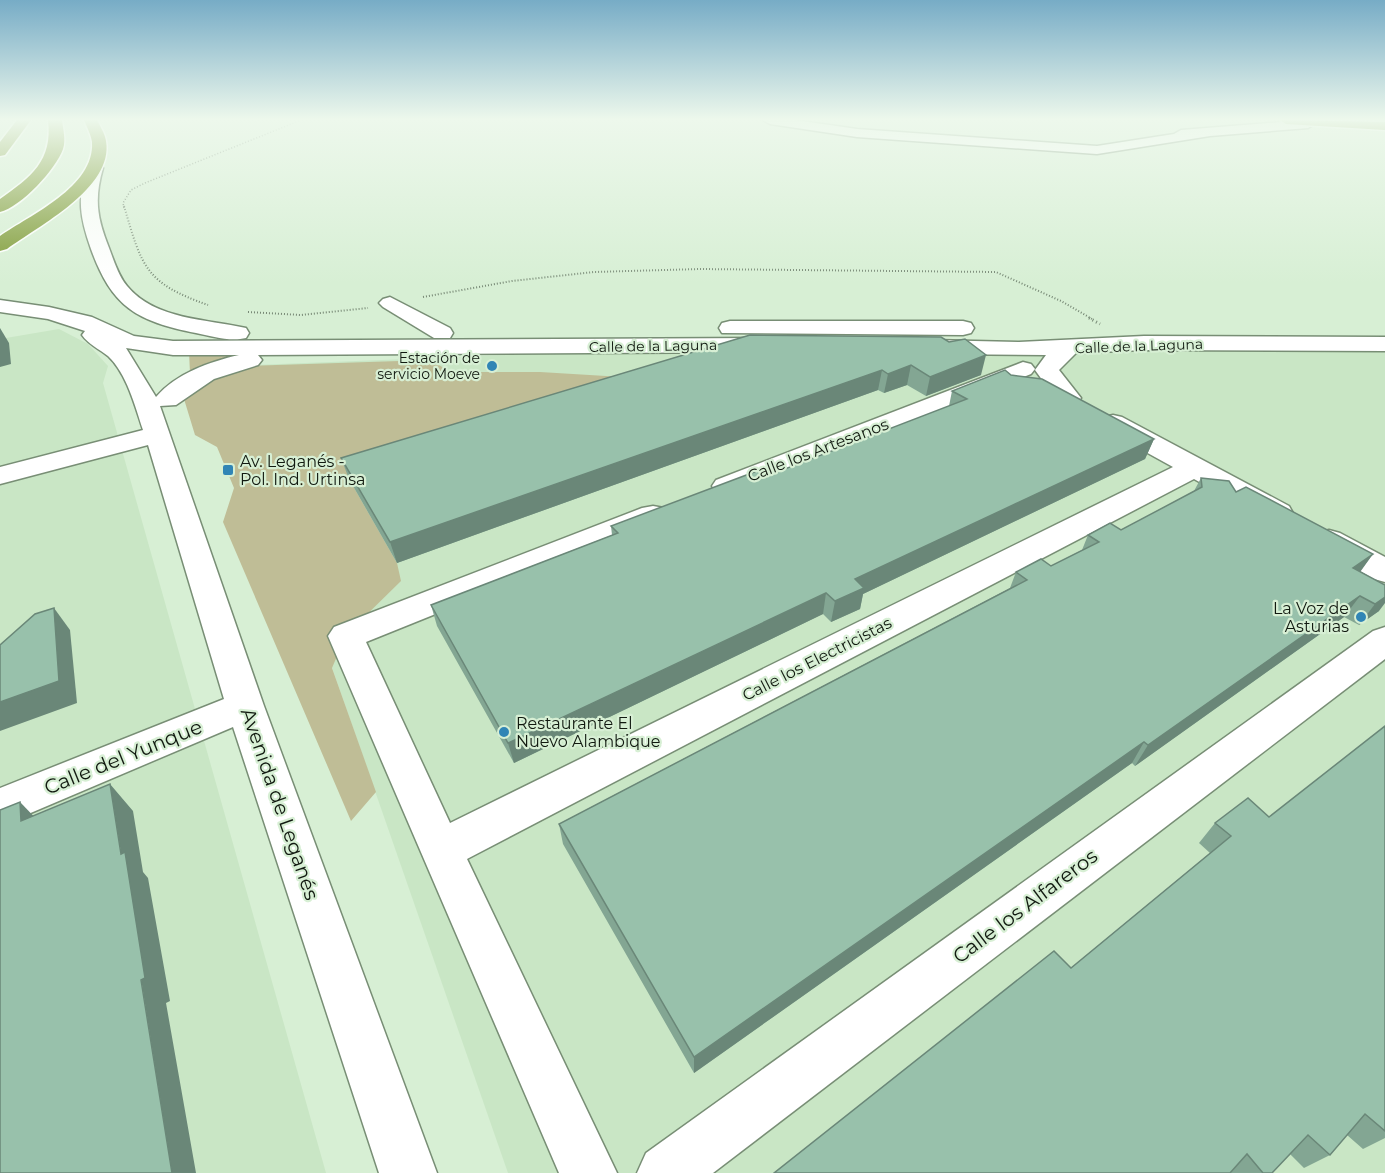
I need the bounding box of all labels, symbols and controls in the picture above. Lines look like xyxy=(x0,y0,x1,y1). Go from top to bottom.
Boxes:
street label: Calle de la Laguna xyxy=(1075,335,1203,357)
street label: Calle de la Laguna xyxy=(589,336,717,356)
place label: Estación de servicio Moeve xyxy=(377,349,480,383)
marker: Estación de servicio Moeve xyxy=(485,359,499,373)
street label: Calle los Artesanos xyxy=(745,414,891,486)
place label: Av. Leganés - Pol. Ind. Urtinsa xyxy=(240,452,365,489)
marker: Av. Leganés - Pol. Ind. Urtinsa xyxy=(221,463,235,477)
place label: La Voz de Asturias xyxy=(1273,599,1349,636)
marker: La Voz de Asturias xyxy=(1354,610,1368,624)
street label: Calle los Electricistas xyxy=(739,613,895,705)
street label: Avenida de Leganés xyxy=(236,705,324,903)
street label: Calle del Yunque xyxy=(41,714,205,800)
place label: Restaurante El Nuevo Alambique xyxy=(516,714,661,751)
marker: Restaurante El Nuevo Alambique xyxy=(497,725,511,739)
street label: Calle los Alfareros xyxy=(948,844,1102,968)

